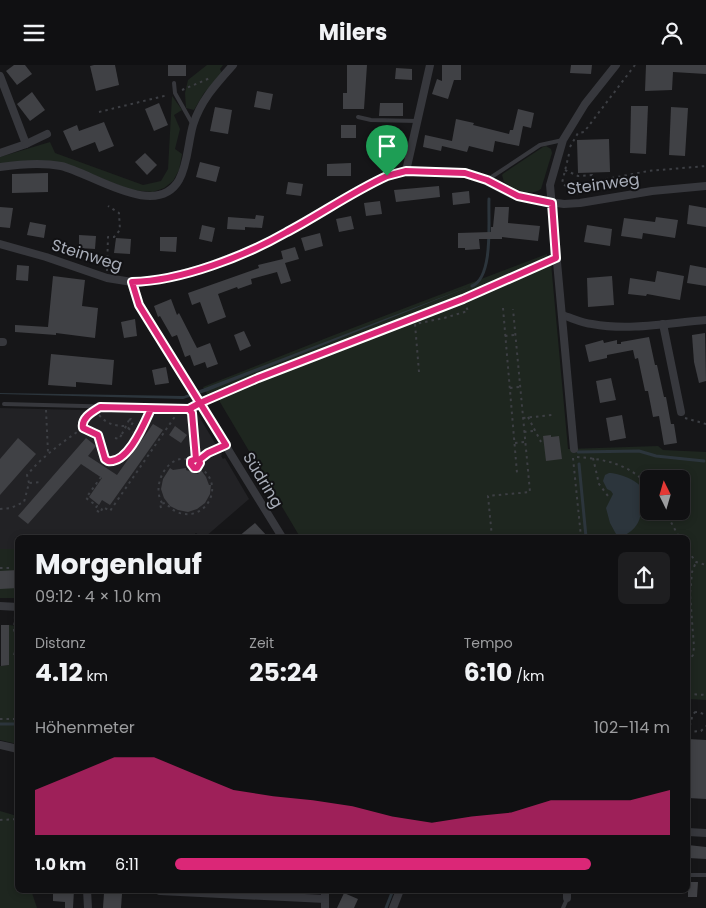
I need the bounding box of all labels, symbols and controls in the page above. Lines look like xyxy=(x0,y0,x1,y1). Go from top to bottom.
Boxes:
text: Milers xyxy=(319,17,387,48)
icon: menu xyxy=(20,19,48,47)
icon: person xyxy=(658,19,686,47)
pin xyxy=(366,125,408,176)
icon: arrive xyxy=(373,132,401,160)
street label: Steinweg xyxy=(565,168,641,200)
street label: Steinweg xyxy=(49,233,125,277)
street label: Südring xyxy=(237,448,289,512)
north arrow xyxy=(640,470,690,520)
map controls xyxy=(640,470,690,520)
text: Morgenlauf xyxy=(35,545,202,584)
button: share xyxy=(618,552,670,604)
text: 09:12 · 4 × 1.0 km xyxy=(35,585,161,608)
text: Distanz xyxy=(35,633,86,653)
text: Zeit xyxy=(249,633,274,653)
text: Tempo xyxy=(464,633,513,653)
text: 4.12 xyxy=(35,655,83,690)
text: 25:24 xyxy=(249,655,318,690)
text: 6:10 xyxy=(464,655,512,690)
text: km xyxy=(83,666,108,686)
text: /km xyxy=(512,666,544,686)
text: Höhenmeter xyxy=(35,716,135,739)
text: 102–114 m xyxy=(594,716,670,739)
text: 1.0 km xyxy=(35,853,86,876)
text: 6:11 xyxy=(115,853,139,876)

